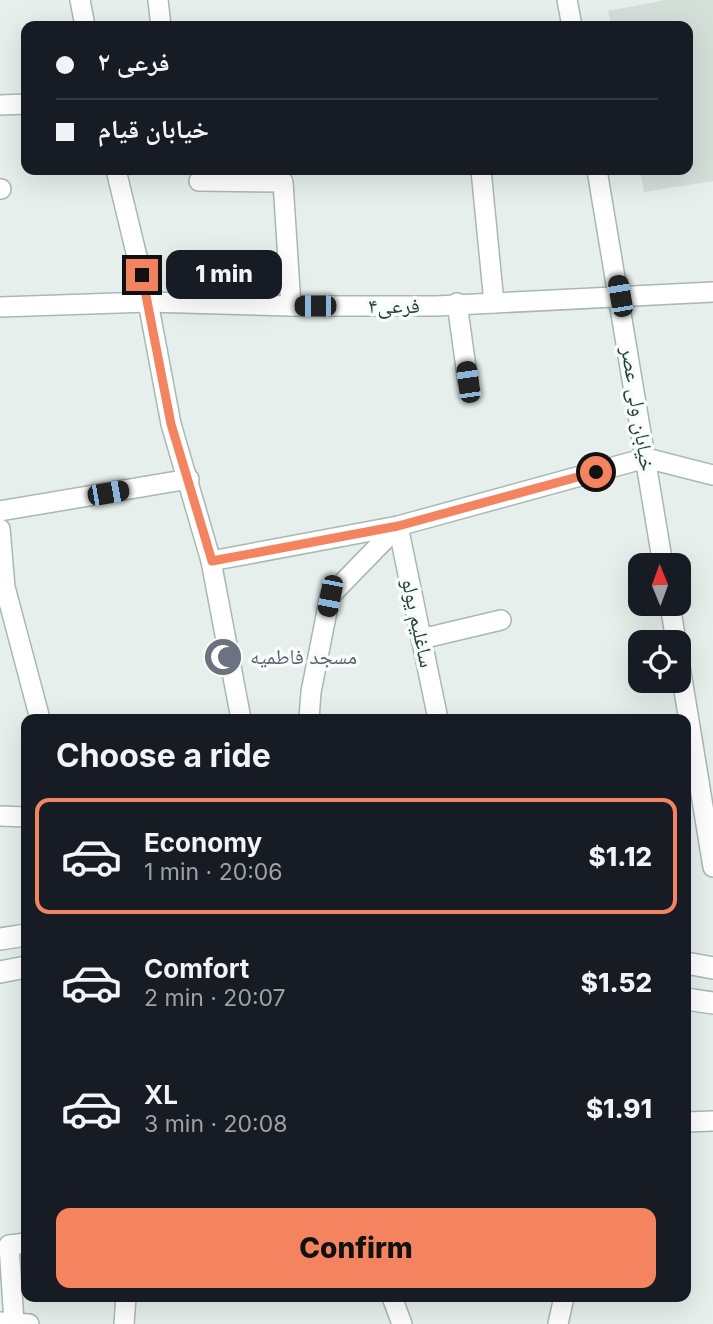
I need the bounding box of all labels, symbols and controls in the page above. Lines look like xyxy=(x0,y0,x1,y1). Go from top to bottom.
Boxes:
text: فرعی ۲ xyxy=(98,46,170,77)
text: خیابان قیام xyxy=(98,113,209,144)
callout: 1 min xyxy=(166,250,282,300)
route end xyxy=(126,259,158,291)
text: 1 min xyxy=(195,260,253,288)
car xyxy=(607,273,634,319)
street label: فرعی۴ xyxy=(368,293,420,319)
car xyxy=(295,296,337,317)
street label: خیابان ولی عصر xyxy=(615,344,661,473)
car xyxy=(455,360,482,404)
route start xyxy=(580,456,612,488)
car xyxy=(86,479,131,507)
north arrow xyxy=(628,553,691,616)
map controls xyxy=(628,553,691,693)
car xyxy=(316,573,345,619)
street label: ساغلیم یولو xyxy=(395,576,440,670)
button: locate xyxy=(628,630,691,693)
mosque icon: مسجد فاطمیه xyxy=(202,636,244,678)
place label: مسجد فاطمیه xyxy=(250,644,357,669)
text: Choose a ride xyxy=(56,736,271,775)
icon: car xyxy=(60,825,123,888)
text: Economy xyxy=(144,827,262,858)
text: $1.12 xyxy=(589,841,652,872)
text: 1 min · 20:06 xyxy=(144,858,283,886)
icon: car xyxy=(60,951,123,1014)
text: Comfort xyxy=(144,953,249,984)
text: $1.52 xyxy=(581,967,652,998)
text: 2 min · 20:07 xyxy=(144,984,286,1012)
icon: car xyxy=(60,1077,123,1140)
text: XL xyxy=(144,1079,178,1110)
text: $1.91 xyxy=(586,1093,652,1124)
text: 3 min · 20:08 xyxy=(144,1110,287,1138)
button: Confirm xyxy=(56,1208,656,1288)

